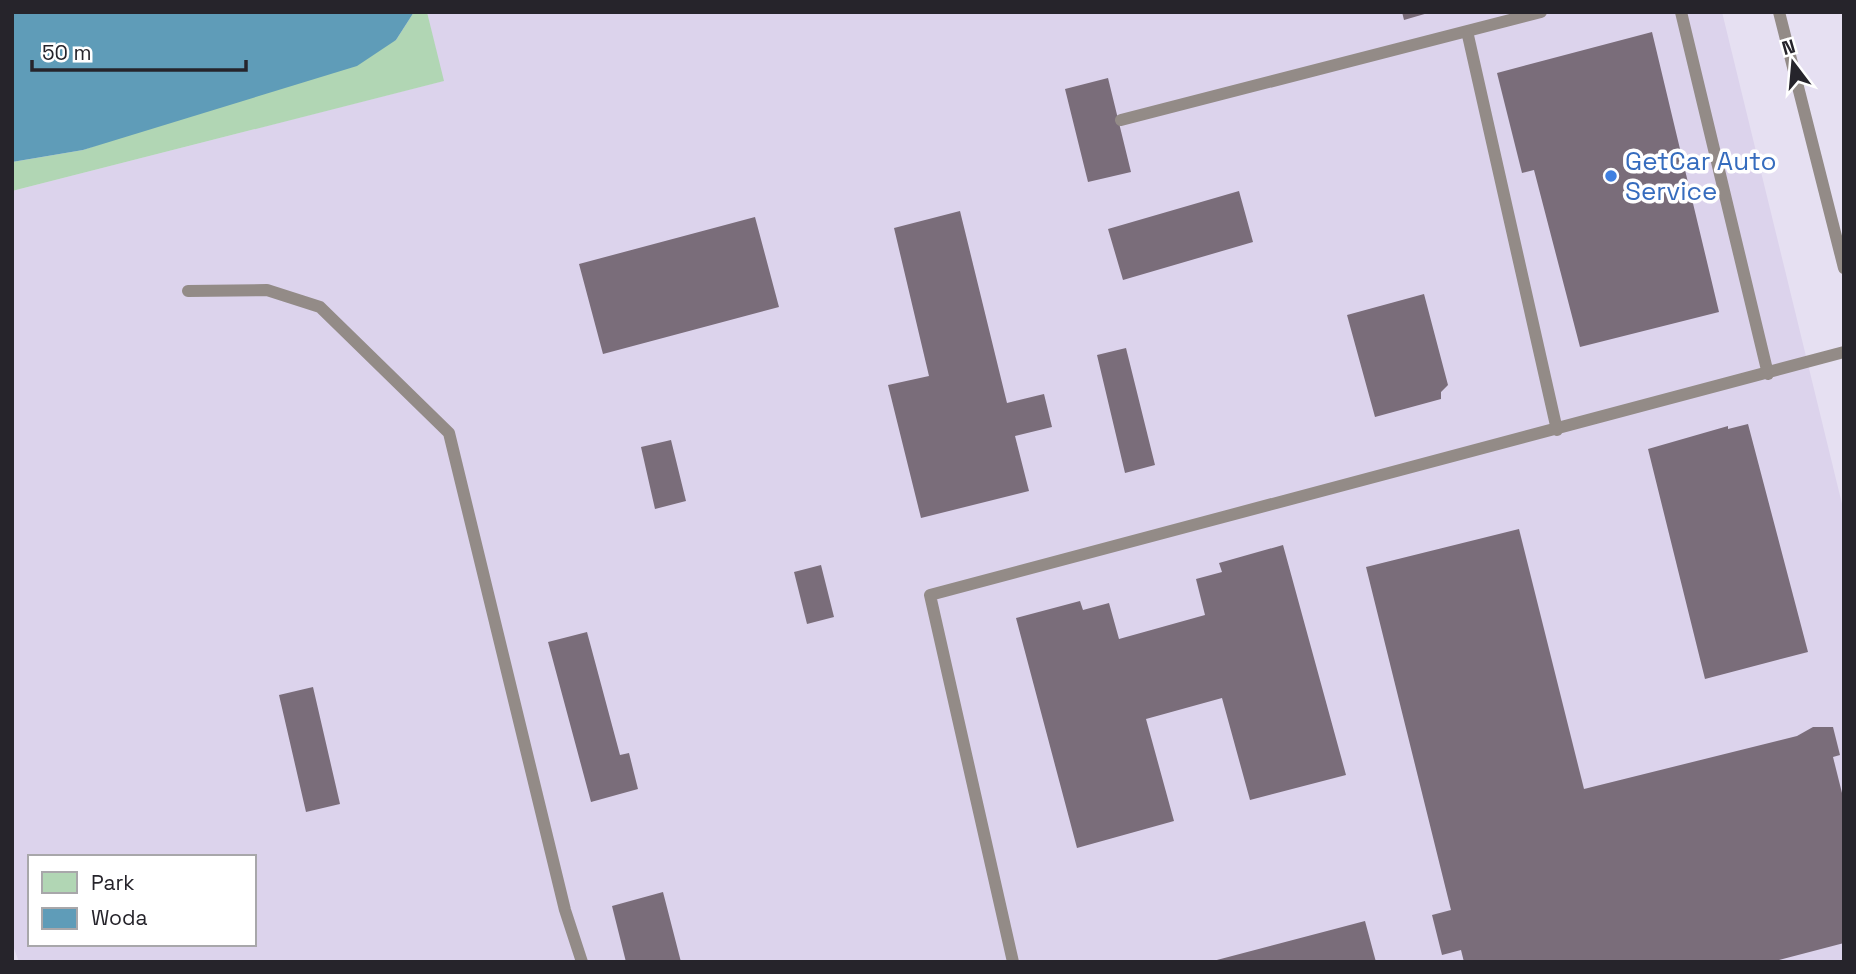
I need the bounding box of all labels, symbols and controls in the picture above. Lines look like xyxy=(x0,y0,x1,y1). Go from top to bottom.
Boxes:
scale bar xyxy=(32,28,245,72)
north arrow xyxy=(1758,28,1828,98)
text: N xyxy=(1779,33,1798,61)
text: 50 m xyxy=(42,39,92,66)
place label: GetCar Auto Service xyxy=(1625,144,1777,208)
marker: GetCar Auto Service xyxy=(1603,168,1619,184)
legend xyxy=(28,855,256,946)
text: Park xyxy=(91,869,135,896)
text: Woda xyxy=(91,904,148,931)

